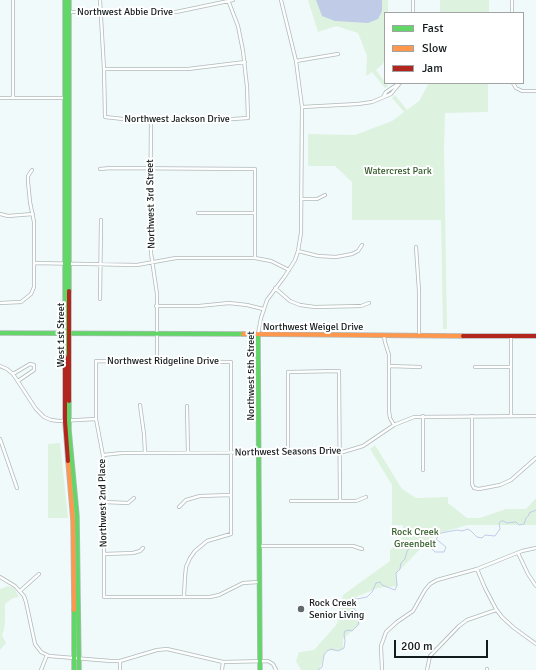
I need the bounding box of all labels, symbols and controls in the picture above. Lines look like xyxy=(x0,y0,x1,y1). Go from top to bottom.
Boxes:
street label: Northwest Abbie Drive xyxy=(77,6,173,18)
legend xyxy=(384,12,524,84)
text: Fast xyxy=(422,21,443,36)
text: Slow xyxy=(422,41,447,56)
text: Jam xyxy=(422,61,443,76)
street label: Northwest Jackson Drive xyxy=(124,113,230,125)
street label: Northwest 3rd Street xyxy=(144,159,158,249)
park label: Watercrest Park xyxy=(364,165,432,177)
street label: West 1st Street xyxy=(55,303,67,367)
street label: Northwest Weigel Drive xyxy=(263,321,363,333)
street label: Northwest 5th Street xyxy=(245,331,257,421)
street label: Northwest Ridgeline Drive xyxy=(107,355,219,367)
street label: Northwest Seasons Drive xyxy=(235,445,341,459)
street label: Northwest 2nd Place xyxy=(96,459,110,547)
park label: Rock Creek Greenbelt xyxy=(391,526,439,550)
place label: Rock Creek Senior Living xyxy=(309,597,364,620)
marker: Rock Creek Senior Living xyxy=(296,604,306,614)
scale bar xyxy=(396,632,490,658)
text: 200 m xyxy=(401,639,433,654)

